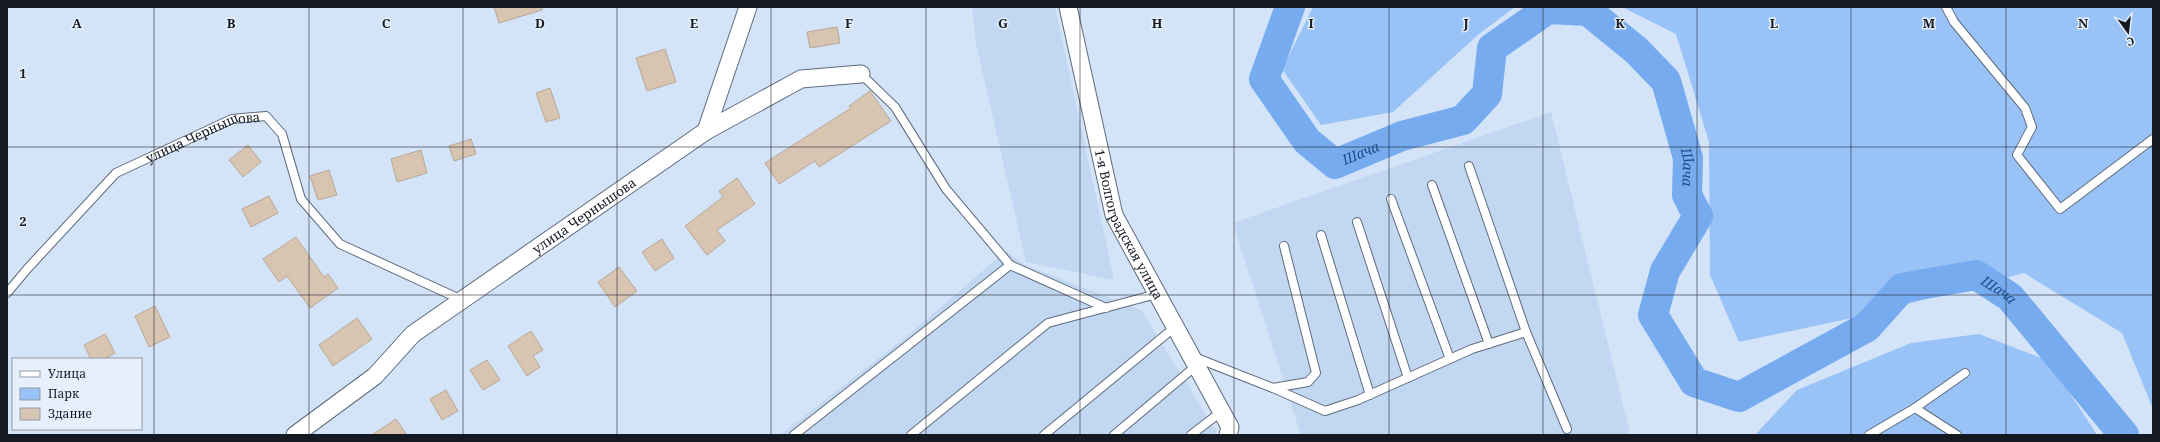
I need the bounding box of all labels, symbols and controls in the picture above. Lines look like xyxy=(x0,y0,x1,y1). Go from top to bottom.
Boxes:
north arrow xyxy=(2108,12,2148,52)
text: A xyxy=(72,14,82,32)
text: B xyxy=(227,14,236,32)
text: C xyxy=(382,14,391,32)
text: D xyxy=(535,14,545,32)
text: E xyxy=(690,14,699,32)
text: F xyxy=(845,14,853,32)
text: G xyxy=(998,14,1008,32)
text: H xyxy=(1152,14,1163,32)
text: I xyxy=(1308,14,1314,32)
text: J xyxy=(1462,14,1469,32)
text: K xyxy=(1615,14,1625,32)
text: L xyxy=(1770,14,1779,32)
text: M xyxy=(1923,14,1936,32)
text: N xyxy=(2078,14,2089,32)
text: С xyxy=(2125,34,2136,50)
text: 1 xyxy=(19,64,27,82)
street label: улица Чернышова xyxy=(143,108,261,167)
water label: Шача xyxy=(1338,137,1382,169)
water label: Шача xyxy=(1676,144,1699,187)
street label: 1-я Волгоградская улица xyxy=(1091,147,1168,303)
street label: улица Чернышова xyxy=(528,173,639,258)
text: 2 xyxy=(19,212,27,230)
water label: Шача xyxy=(1977,270,2022,307)
legend xyxy=(12,358,142,430)
text: Улица xyxy=(48,365,86,382)
text: Парк xyxy=(48,385,80,402)
text: Здание xyxy=(48,405,92,422)

